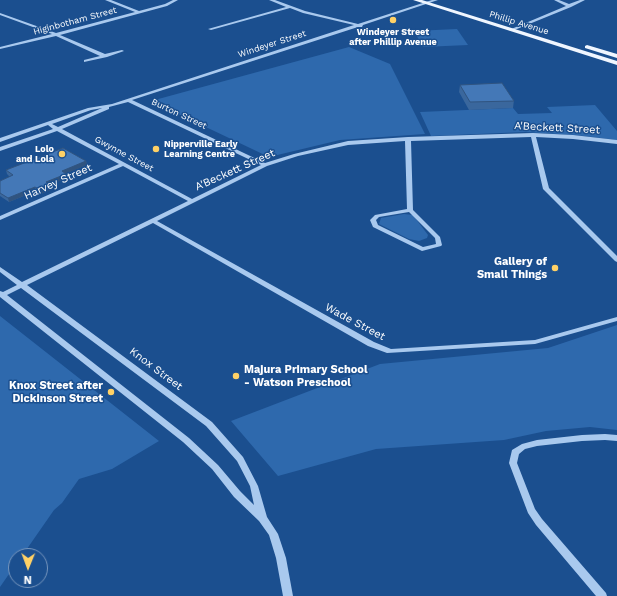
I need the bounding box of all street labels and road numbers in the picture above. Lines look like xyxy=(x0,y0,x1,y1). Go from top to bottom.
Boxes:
street label: Higinbotham Street xyxy=(32,5,118,37)
street label: Phillip Avenue xyxy=(488,9,550,37)
street label: Windeyer Street xyxy=(237,28,307,60)
street label: Burton Street xyxy=(150,96,208,132)
street label: A'Beckett Street xyxy=(514,119,600,137)
street label: Gwynne Street xyxy=(93,134,155,174)
street label: A'Beckett Street xyxy=(193,146,277,194)
street label: Harvey Street xyxy=(22,161,94,203)
street label: Wade Street xyxy=(323,301,387,343)
street label: Knox Street xyxy=(127,345,185,393)

